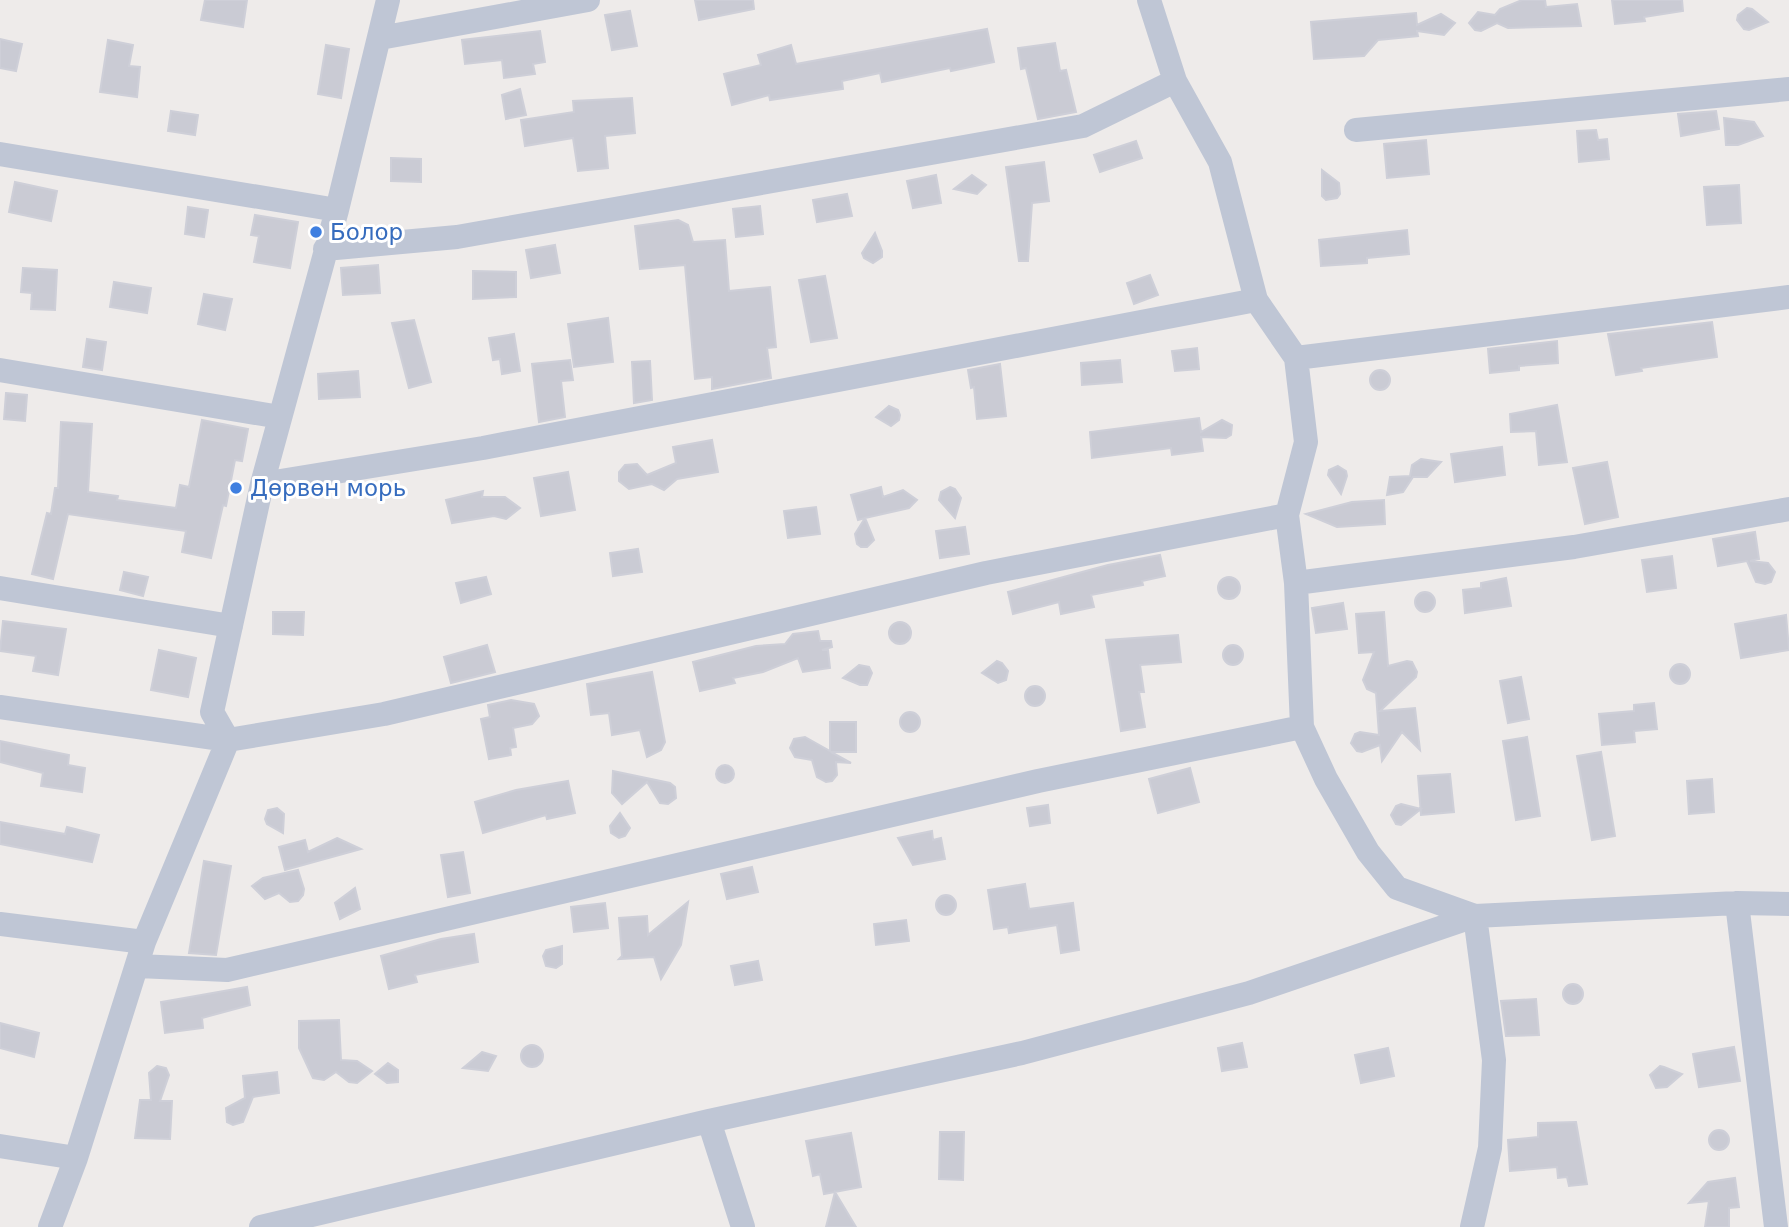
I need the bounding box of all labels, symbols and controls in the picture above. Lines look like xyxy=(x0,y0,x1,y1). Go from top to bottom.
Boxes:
place label: Болор xyxy=(330,219,403,245)
marker: Болор xyxy=(308,224,324,240)
place label: Дөрвөн морь xyxy=(250,475,406,501)
marker: Дөрвөн морь xyxy=(228,480,244,496)

